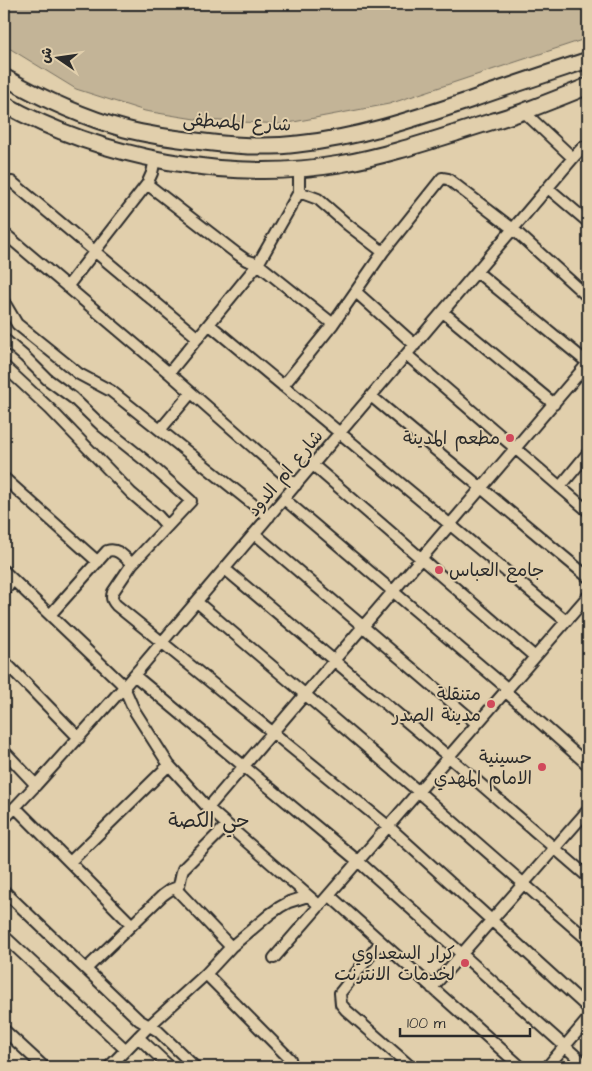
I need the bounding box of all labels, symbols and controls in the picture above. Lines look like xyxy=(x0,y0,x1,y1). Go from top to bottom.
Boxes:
north arrow xyxy=(32,32,82,82)
text: ش xyxy=(35,46,58,65)
street label: شارع المصطفى xyxy=(182,107,292,138)
street label: شارع ام الدود xyxy=(242,425,330,523)
place label: مطعم المدينة xyxy=(403,426,500,452)
marker: مطعم المدينة xyxy=(504,432,516,444)
place label: جامع العباس xyxy=(449,558,544,583)
marker: جامع العباس xyxy=(433,564,445,576)
place label: متنقلة مدينة الصدر xyxy=(391,682,481,728)
marker: متنقلة مدينة الصدر xyxy=(485,698,497,710)
place label: حسينية الامام المهدي xyxy=(434,745,532,792)
marker: حسينية الامام المهدي xyxy=(536,761,548,773)
district label: حي الكصة xyxy=(168,807,250,838)
place label: كرار السعداوي لخدمات الانترنت xyxy=(334,941,455,987)
marker: كرار السعداوي لخدمات الانترنت xyxy=(459,957,471,969)
scale bar xyxy=(400,1006,530,1038)
text: 100 m xyxy=(407,1013,446,1034)

